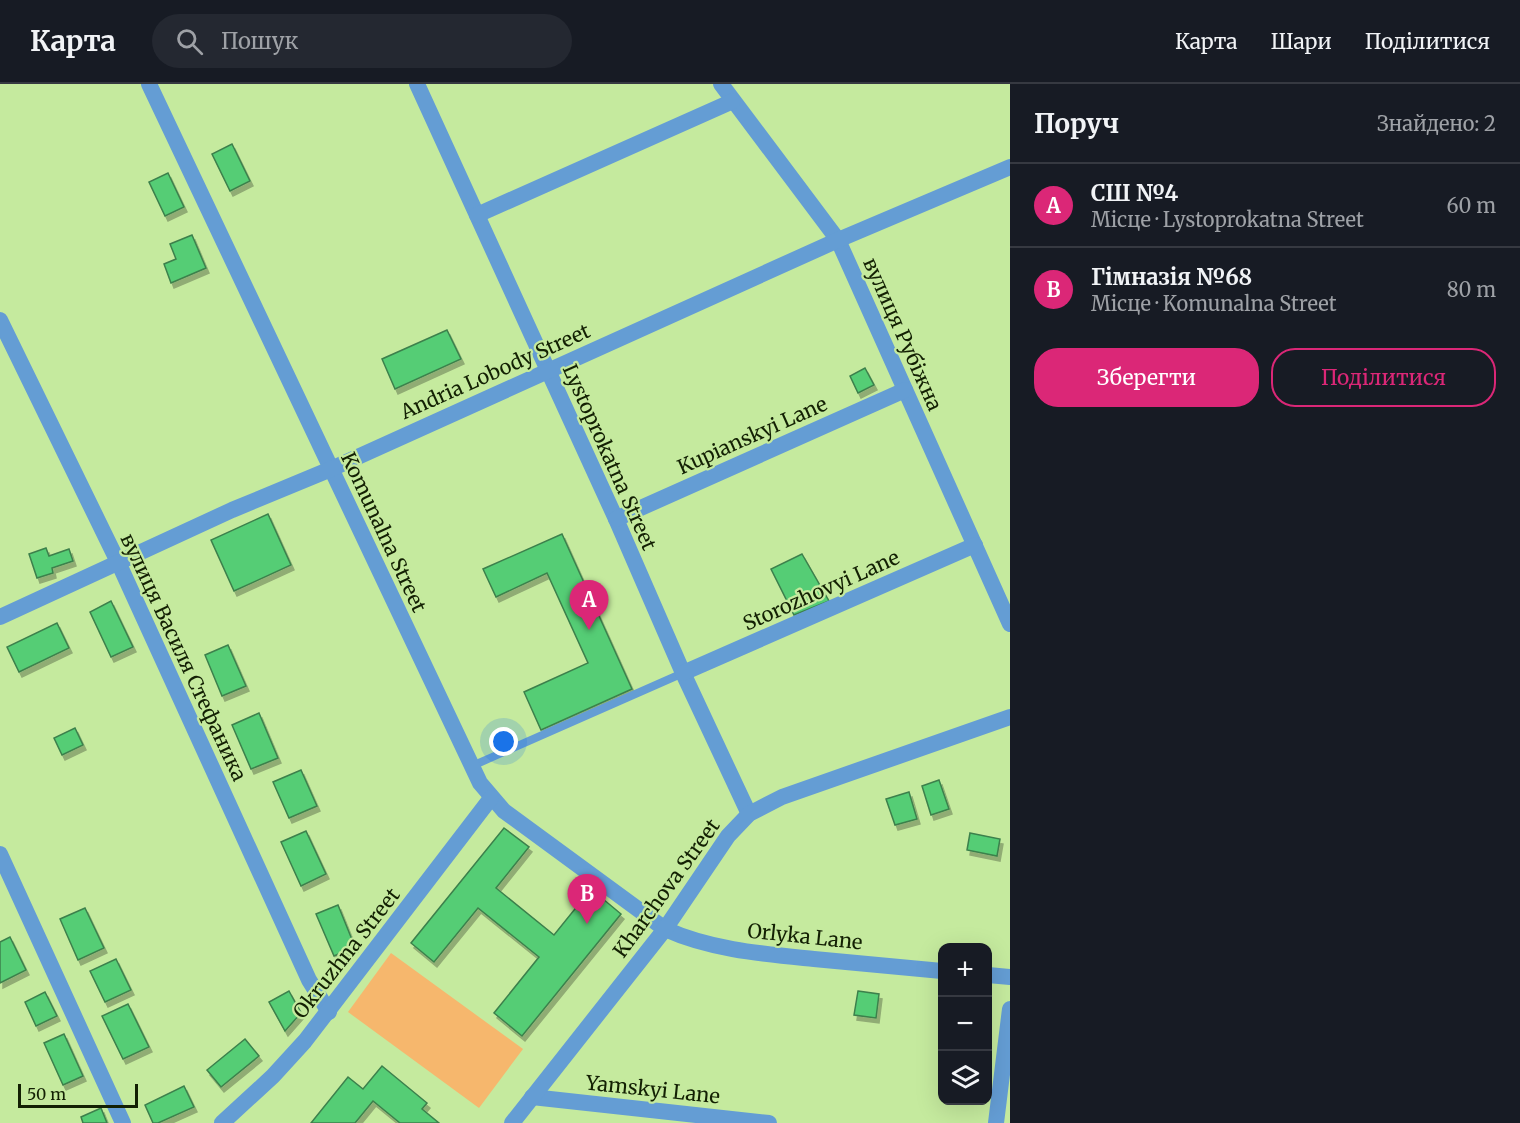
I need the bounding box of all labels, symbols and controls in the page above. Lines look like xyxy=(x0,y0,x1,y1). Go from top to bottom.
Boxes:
search box xyxy=(152,14,572,68)
text: Карта xyxy=(30,23,116,59)
icon: search xyxy=(173,25,206,58)
text: Пошук xyxy=(221,27,298,55)
text: Карта xyxy=(1175,28,1237,55)
text: Шари xyxy=(1270,28,1332,55)
text: Поділитися xyxy=(1365,28,1490,55)
text: Поруч xyxy=(1034,107,1119,140)
text: Знайдено: 2 xyxy=(1377,111,1496,136)
text: СШ №4 xyxy=(1091,179,1178,207)
text: A xyxy=(1046,193,1061,218)
text: 60 m xyxy=(1446,193,1496,218)
text: Місце · Lystoprokatna Street xyxy=(1091,207,1364,232)
street label: вулиця Рубіжна xyxy=(858,254,948,415)
text: Гімназія №68 xyxy=(1091,263,1252,291)
text: B xyxy=(1047,277,1060,302)
text: 80 m xyxy=(1447,277,1496,302)
text: Місце · Komunalna Street xyxy=(1091,291,1336,316)
street label: Andria Lobody Street xyxy=(395,318,594,425)
button: Зберегти xyxy=(1034,348,1259,407)
button: Поділитися xyxy=(1271,348,1496,407)
street label: Lystoprokatna Street xyxy=(558,360,662,554)
street label: Kupianskyi Lane xyxy=(673,391,831,479)
street label: Komunalna Street xyxy=(336,448,432,616)
street label: вулиця Василя Стефаника xyxy=(116,529,253,785)
street label: Storozhovyi Lane xyxy=(739,544,903,636)
pin: A xyxy=(570,580,608,630)
your location xyxy=(489,727,518,756)
street label: Kharchova Street xyxy=(607,814,725,962)
pin: B xyxy=(568,874,606,924)
street label: Okruzhna Street xyxy=(287,883,405,1023)
street label: Orlyka Lane xyxy=(746,918,864,954)
map controls xyxy=(938,943,992,1105)
button: + xyxy=(938,943,992,997)
button: − xyxy=(938,997,992,1051)
button: layers xyxy=(938,1051,992,1105)
street label: Yamskyi Lane xyxy=(584,1069,721,1108)
scale bar xyxy=(18,1081,138,1108)
text: 50 m xyxy=(27,1084,66,1104)

